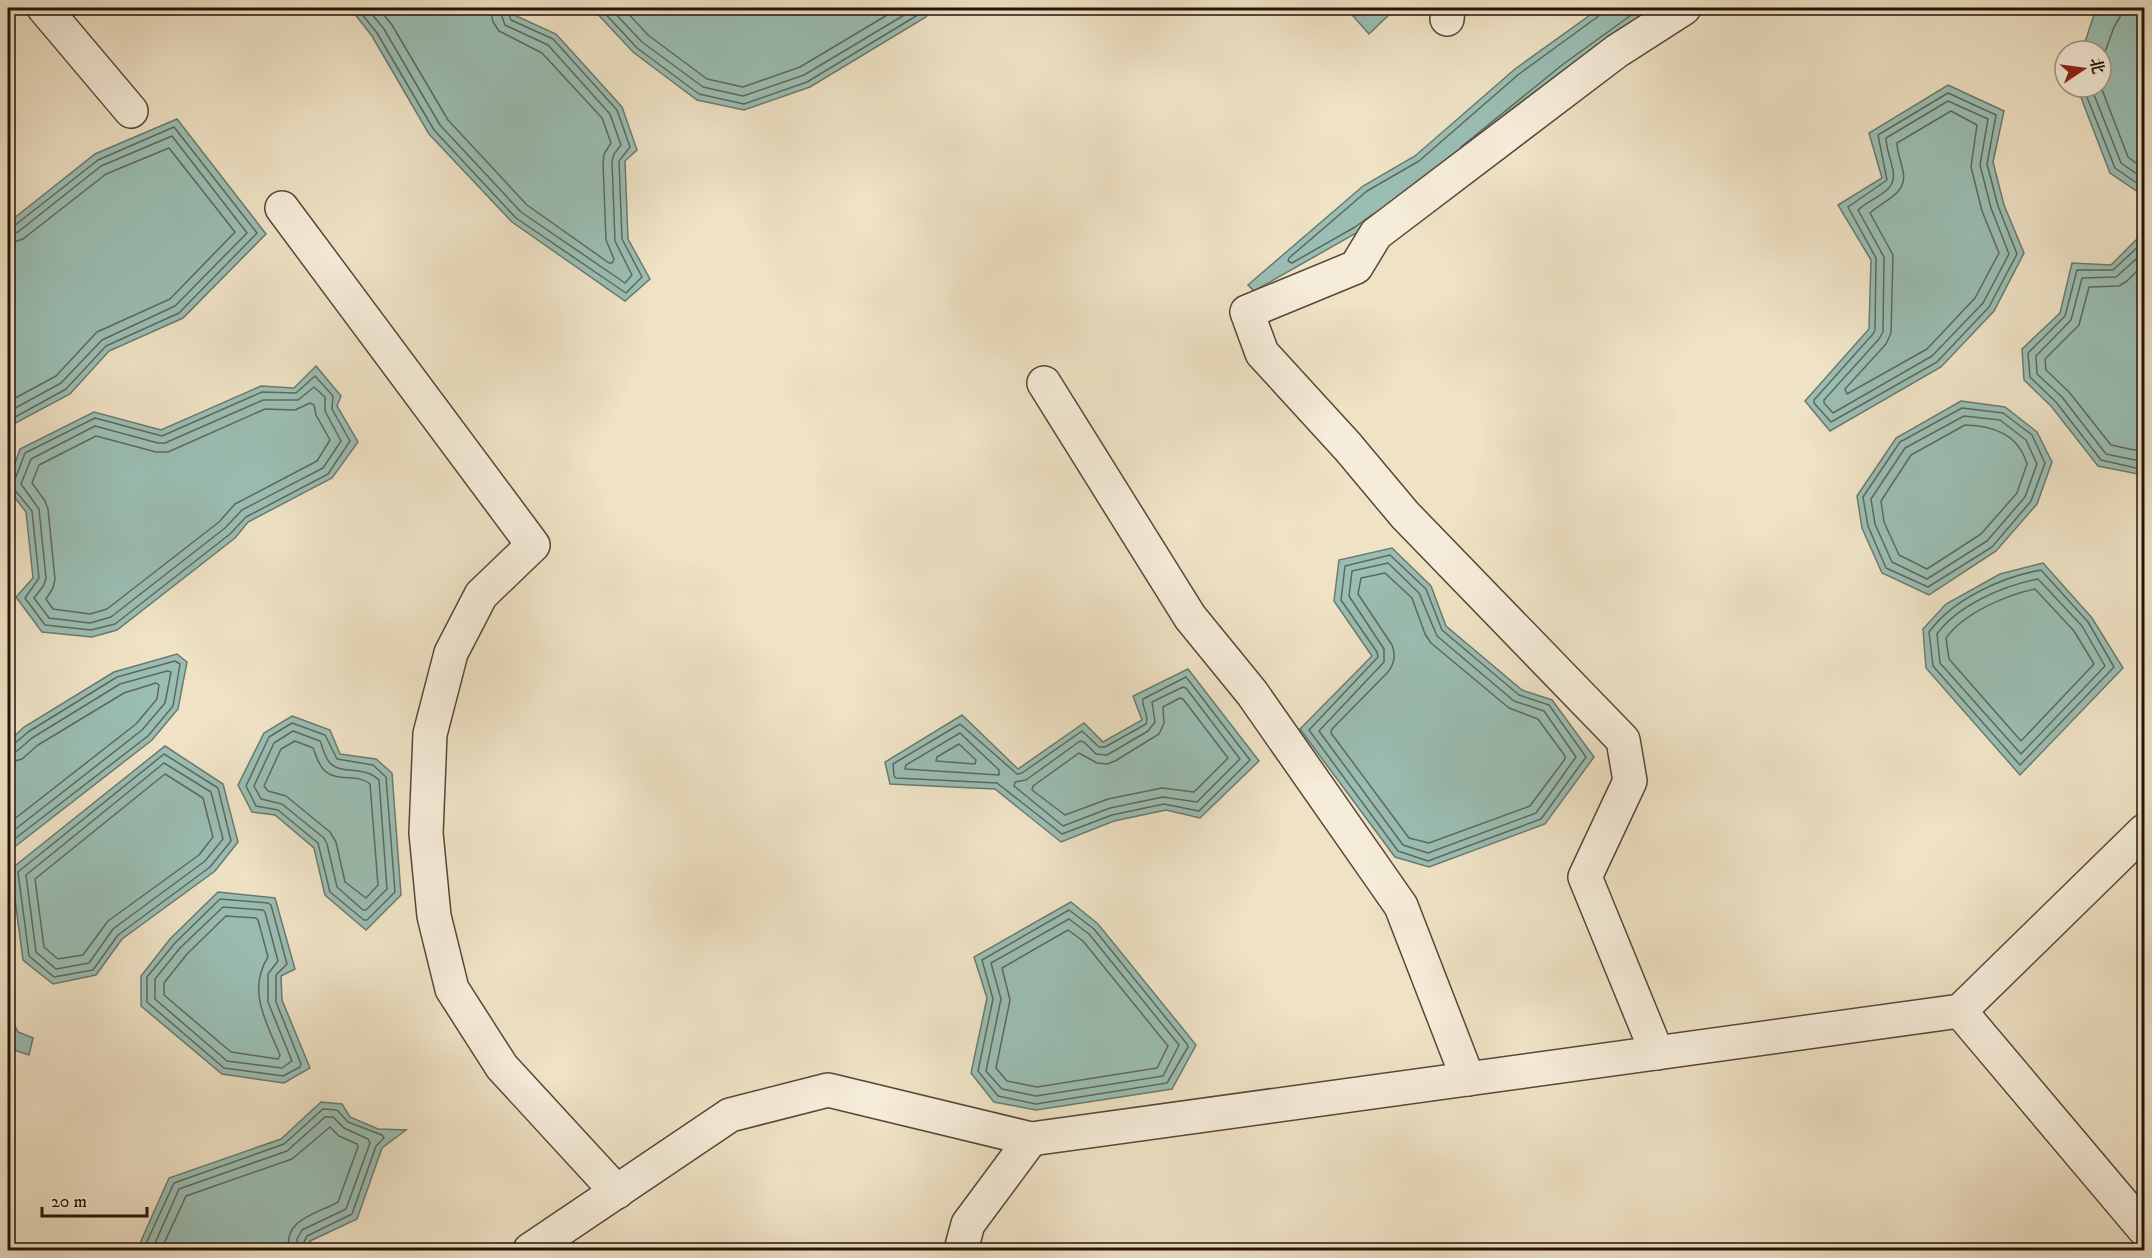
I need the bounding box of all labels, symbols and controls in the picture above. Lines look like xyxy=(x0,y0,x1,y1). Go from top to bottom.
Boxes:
north arrow xyxy=(2053,39,2113,99)
text: 北 xyxy=(2085,56,2108,76)
scale bar xyxy=(42,1180,147,1218)
text: 20 m xyxy=(51,1191,87,1213)

